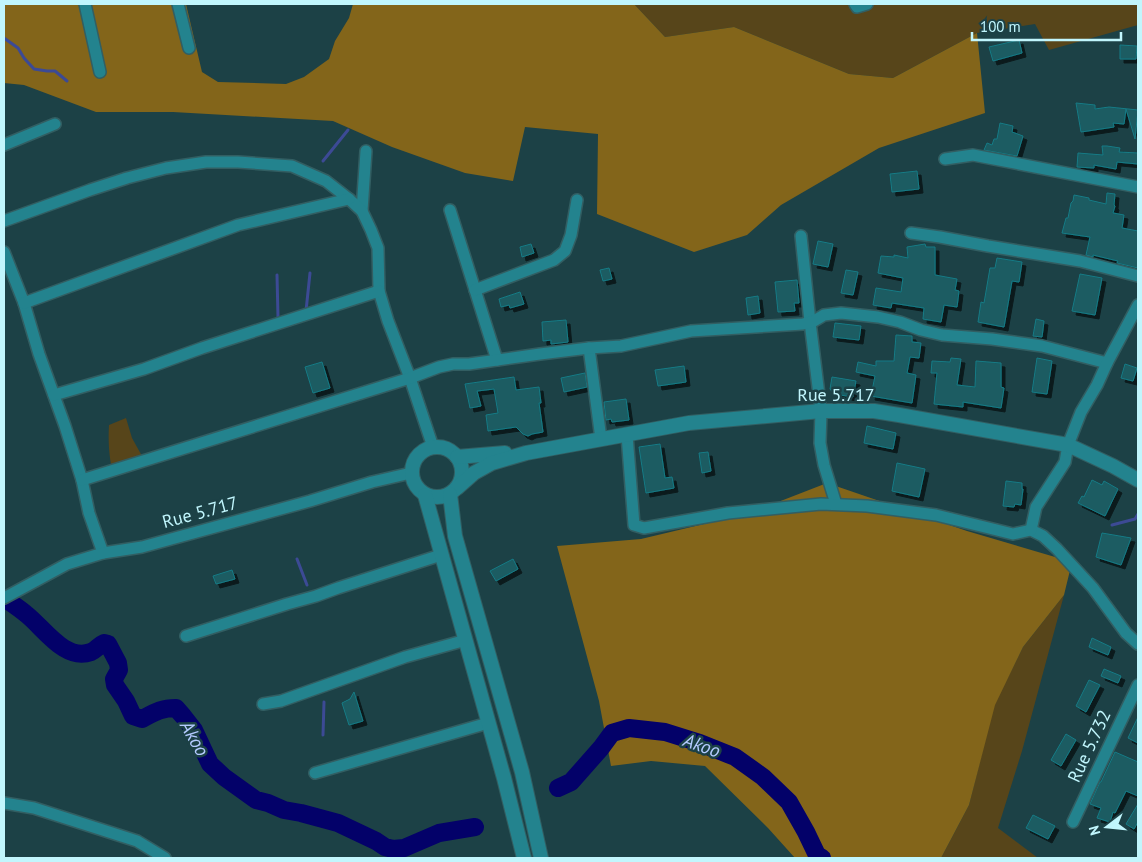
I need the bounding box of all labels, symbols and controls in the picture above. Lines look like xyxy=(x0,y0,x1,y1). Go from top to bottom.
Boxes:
scale bar xyxy=(972,10,1121,42)
text: 100 m xyxy=(980,17,1021,36)
street label: Rue 5.717 xyxy=(797,383,875,406)
street label: Rue 5.717 xyxy=(160,491,240,533)
street label: Rue 5.732 xyxy=(1062,706,1116,786)
water label: Akoo xyxy=(175,715,215,760)
water label: Akoo xyxy=(679,727,724,762)
north arrow xyxy=(1082,802,1132,852)
text: N xyxy=(1085,824,1104,837)

